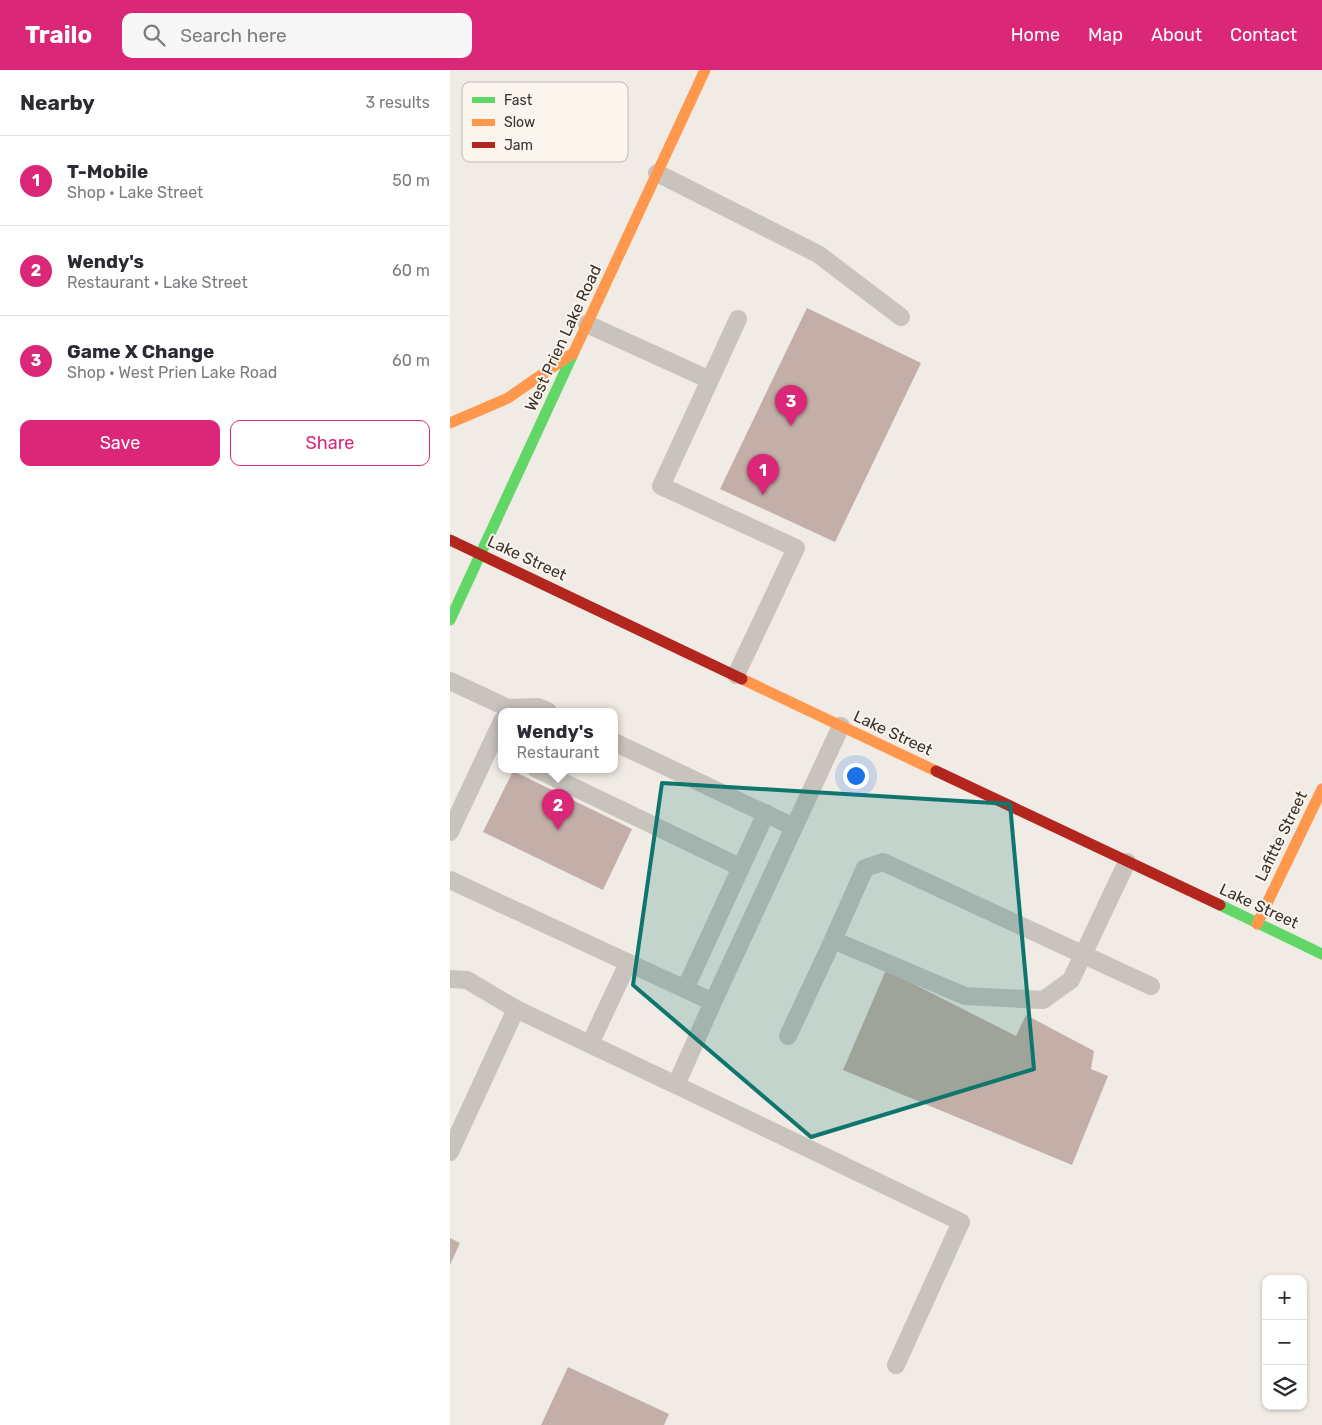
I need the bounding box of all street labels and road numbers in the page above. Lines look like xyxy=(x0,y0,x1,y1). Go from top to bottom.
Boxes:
street label: West Prien Lake Road xyxy=(521,262,605,414)
street label: Lake Street xyxy=(485,531,569,585)
street label: Lake Street xyxy=(851,706,935,760)
street label: Lafitte Street xyxy=(1251,788,1311,884)
street label: Lake Street xyxy=(1217,879,1301,933)

